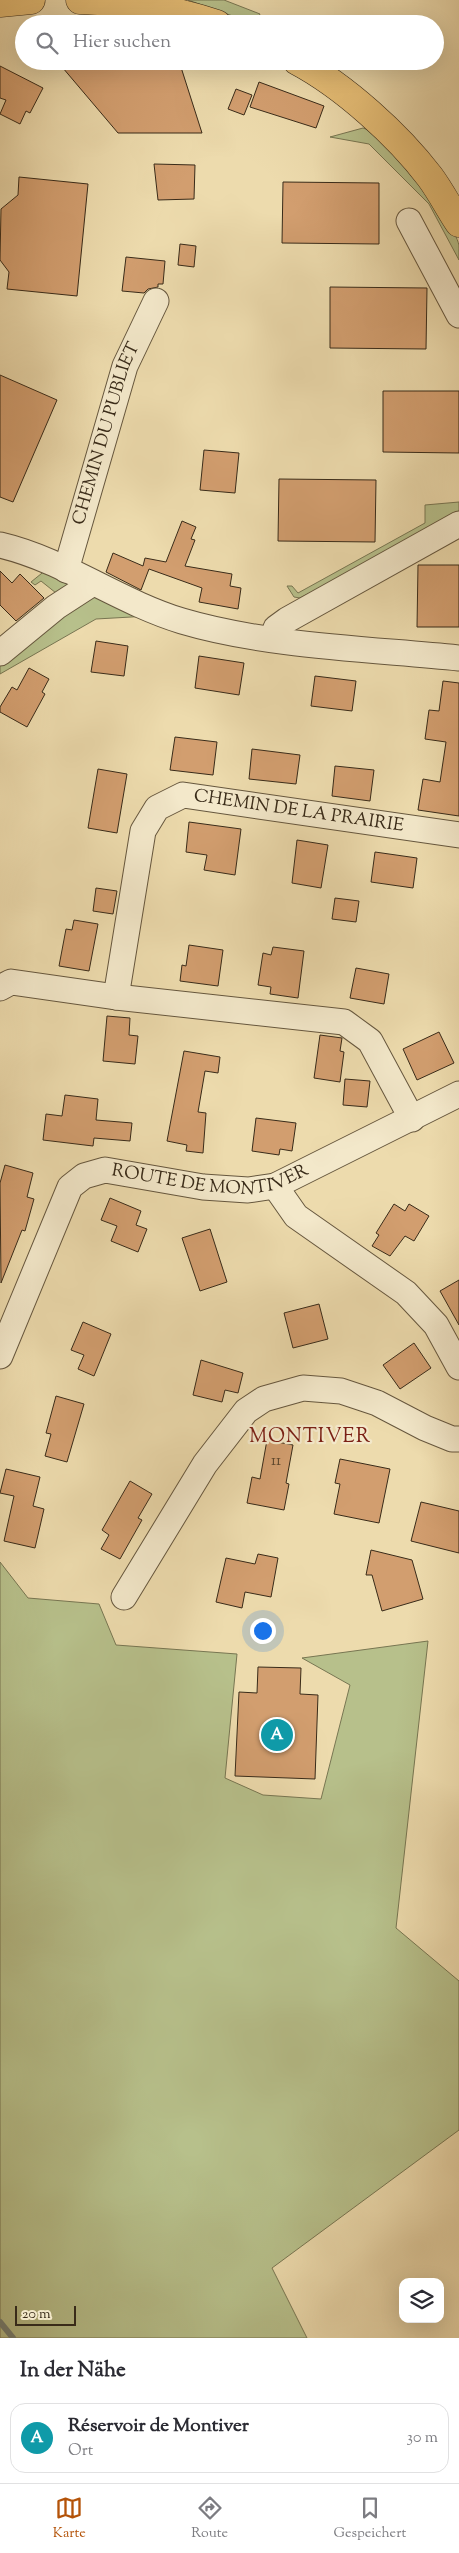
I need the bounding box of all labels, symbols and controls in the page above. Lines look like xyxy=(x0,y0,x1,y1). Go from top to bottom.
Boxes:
search box xyxy=(15,15,444,70)
icon: search xyxy=(33,29,61,57)
text: Hier suchen xyxy=(73,29,171,56)
street label: CHEMIN DU PUBLIET xyxy=(67,338,147,528)
street label: CHEMIN DE LA PRAIRIE xyxy=(192,784,406,840)
street label: ROUTE DE MONTIVER xyxy=(109,1158,313,1203)
district label: MONTIVER xyxy=(249,1423,371,1452)
house number: 11 xyxy=(271,1451,281,1472)
your location xyxy=(250,1618,276,1644)
pin: A xyxy=(261,1716,293,1754)
map controls xyxy=(399,2278,444,2323)
button: layers xyxy=(399,2278,444,2323)
scale bar xyxy=(15,2303,76,2326)
text: 20 m xyxy=(22,2305,51,2325)
text: In der Nähe xyxy=(20,2356,126,2386)
text: Réservoir de Montiver xyxy=(68,2413,249,2440)
text: A xyxy=(31,2427,44,2450)
text: 30 m xyxy=(407,2427,438,2450)
text: Ort xyxy=(68,2440,93,2463)
tab: Karte xyxy=(53,2494,86,2544)
tab: Route xyxy=(191,2494,228,2544)
tab: Gespeichert xyxy=(334,2494,406,2544)

